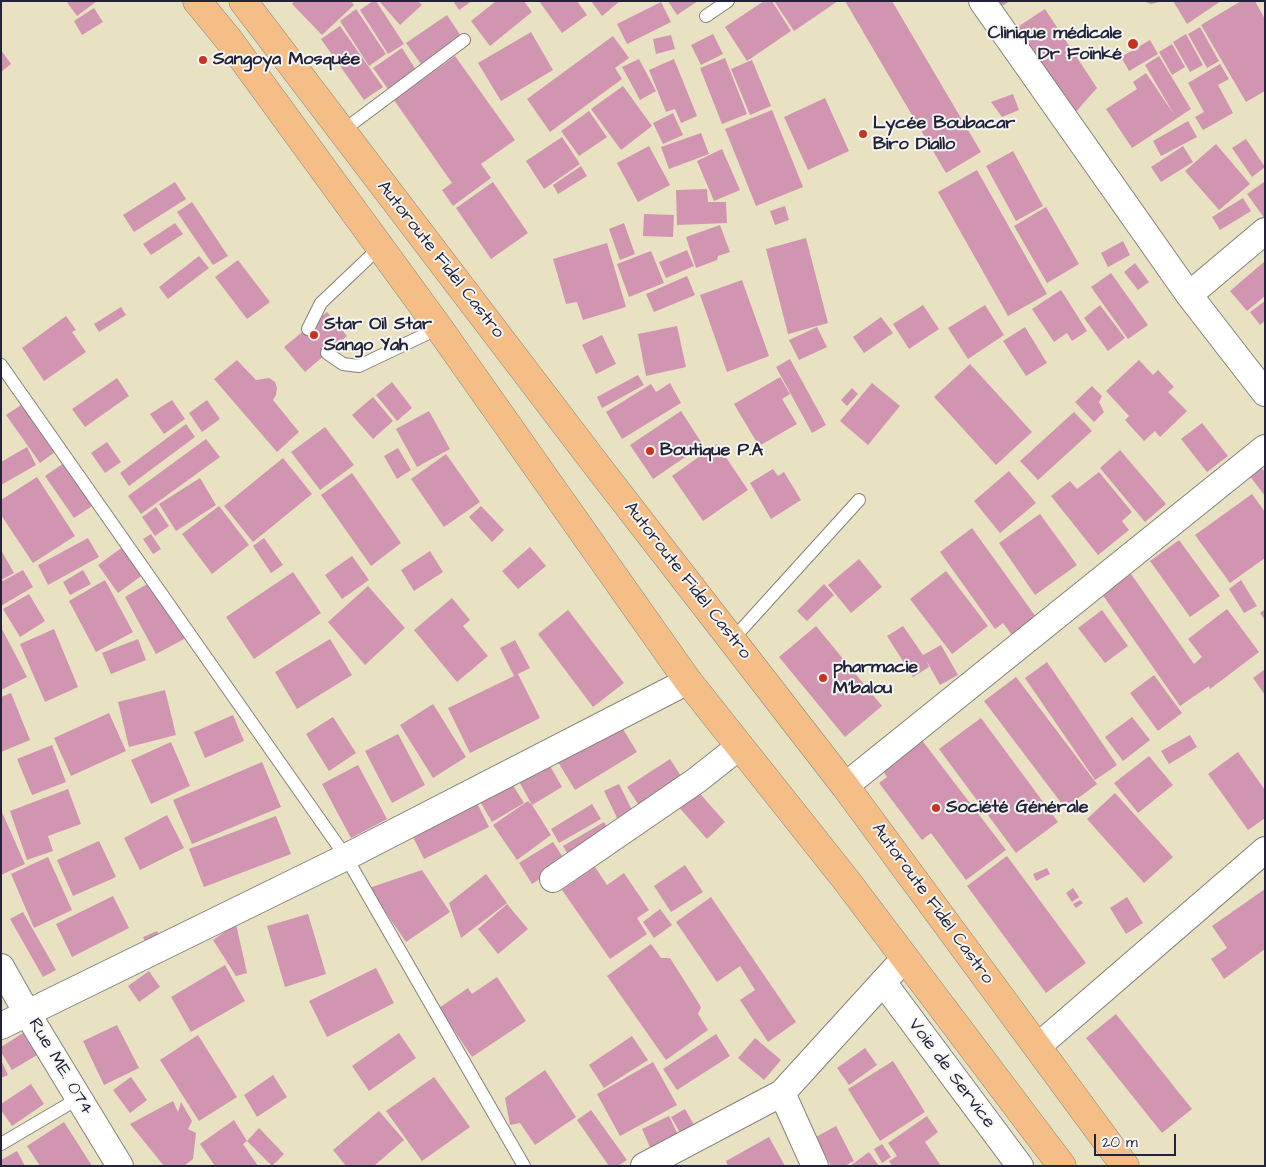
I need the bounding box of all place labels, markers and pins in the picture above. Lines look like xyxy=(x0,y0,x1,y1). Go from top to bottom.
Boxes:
place label: Clinique médicale Dr Foïnké xyxy=(988,23,1122,66)
marker: Clinique médicale Dr Foïnké xyxy=(1126,37,1140,51)
place label: Sangoya Mosquée xyxy=(213,49,360,71)
marker: Sangoya Mosquée xyxy=(197,54,209,66)
place label: Lycée Boubacar Biro Diallo xyxy=(873,113,1015,156)
marker: Lycée Boubacar Biro Diallo xyxy=(857,128,869,140)
place label: Star Oil Star Sango Yah xyxy=(324,314,432,356)
marker: Star Oil Star Sango Yah xyxy=(308,329,320,341)
place label: Boutique P.A xyxy=(660,440,763,462)
marker: Boutique P.A xyxy=(644,445,656,457)
place label: pharmacie M'balou xyxy=(833,657,918,700)
marker: pharmacie M'balou xyxy=(817,672,829,684)
place label: Société Générale xyxy=(946,797,1088,819)
marker: Société Générale xyxy=(930,802,942,814)

